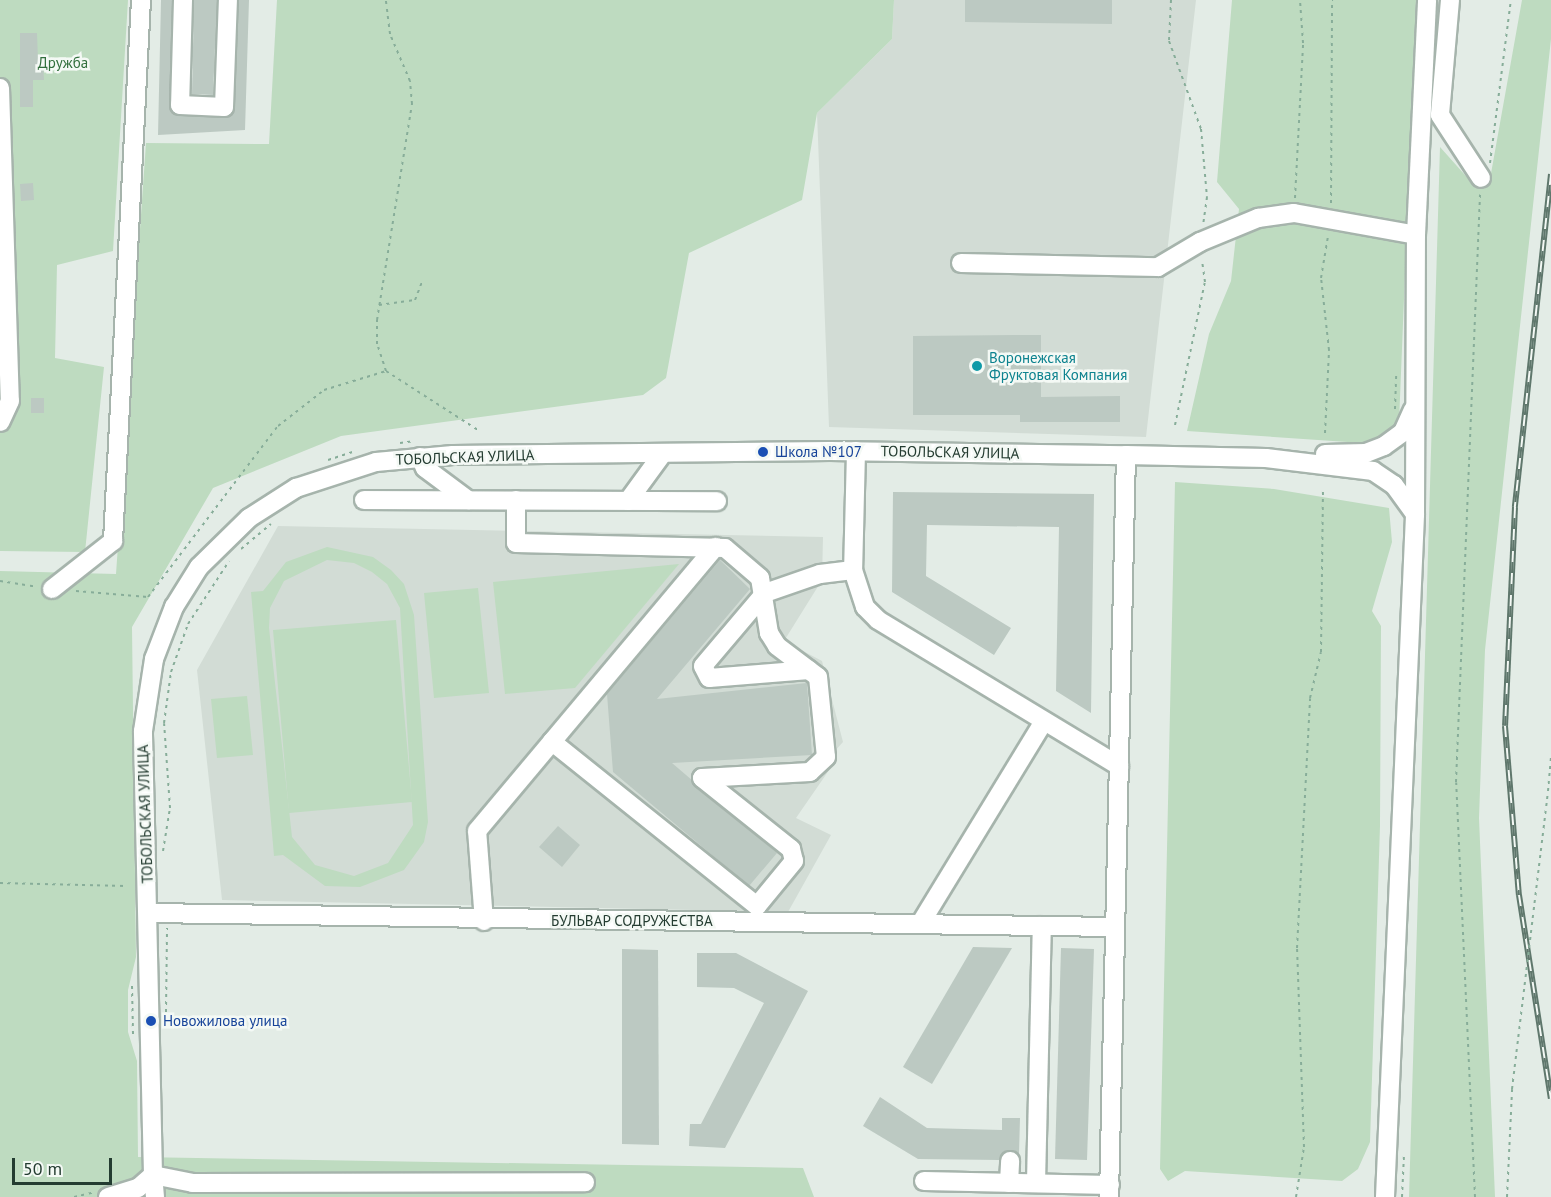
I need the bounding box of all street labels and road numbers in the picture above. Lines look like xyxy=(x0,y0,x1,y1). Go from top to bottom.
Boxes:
street label: ТОБОЛЬСКАЯ УЛИЦА xyxy=(880,442,1020,462)
street label: ТОБОЛЬСКАЯ УЛИЦА xyxy=(395,446,535,468)
street label: ТОБОЛЬСКАЯ УЛИЦА xyxy=(134,744,156,884)
street label: БУЛЬВАР СОДРУЖЕСТВА xyxy=(551,912,713,930)

